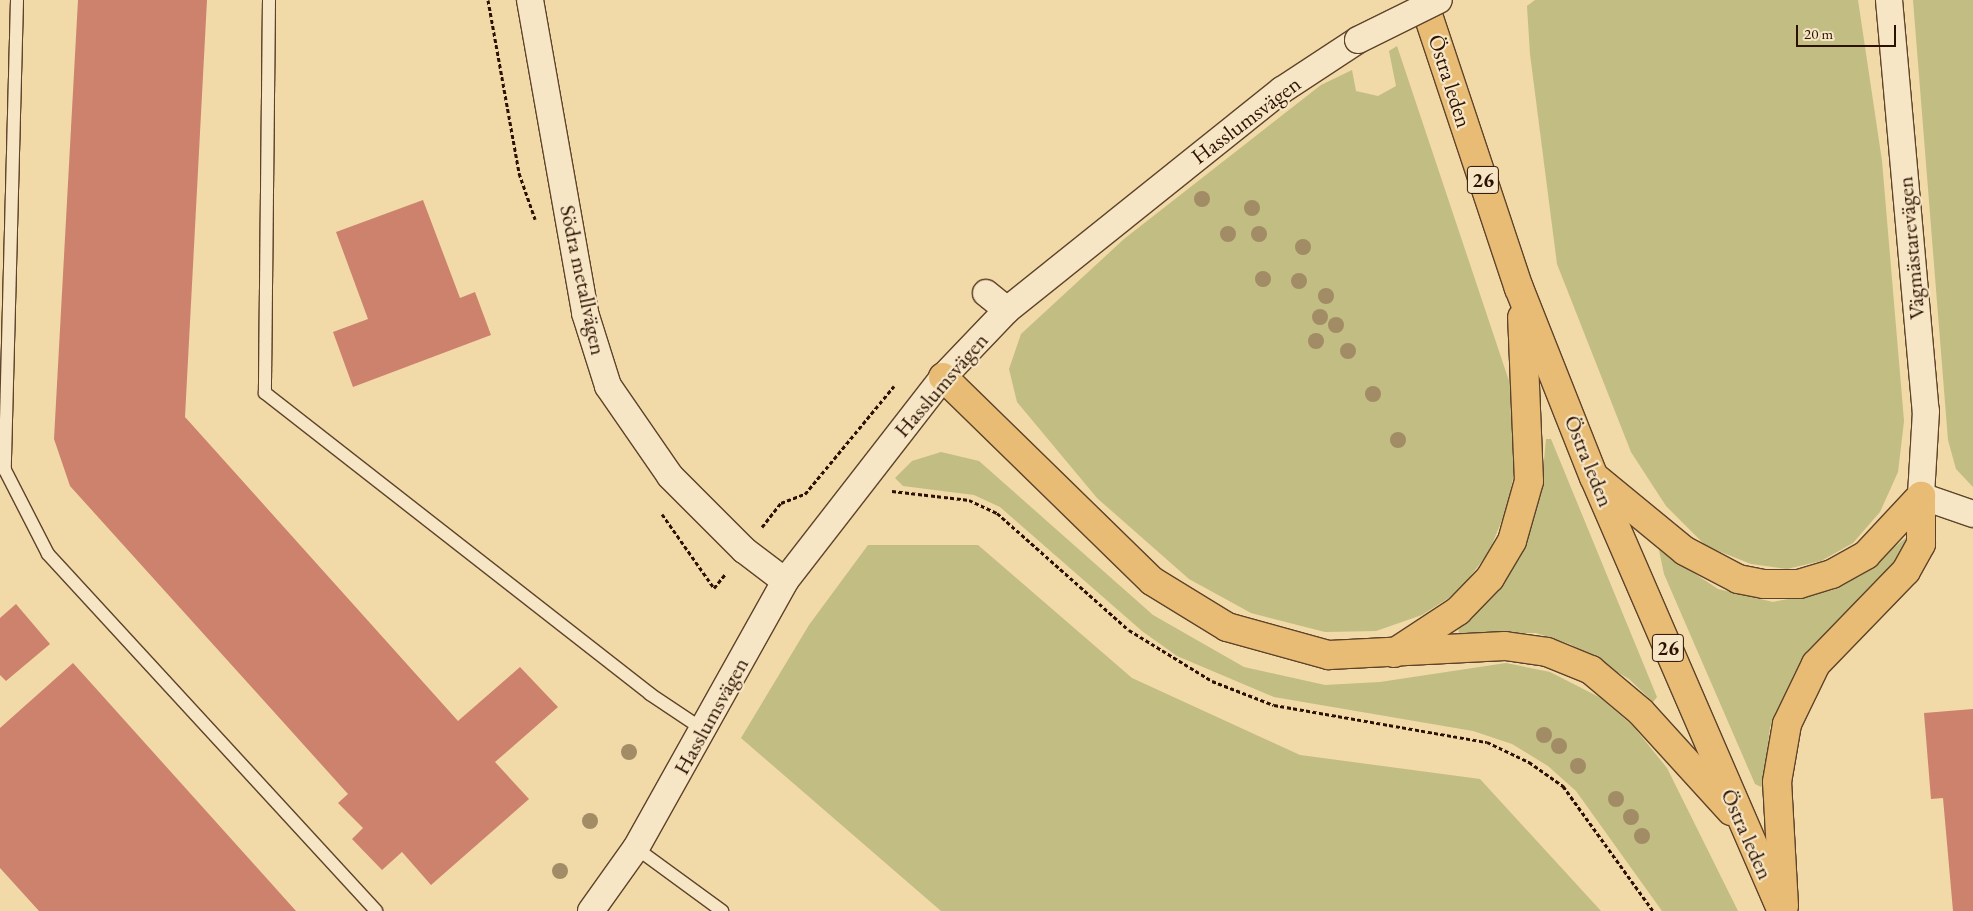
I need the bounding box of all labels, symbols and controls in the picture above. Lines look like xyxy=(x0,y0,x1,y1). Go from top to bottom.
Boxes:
scale bar xyxy=(1798,15,1898,47)
text: 20 m xyxy=(1804,24,1833,43)
street label: Östra leden xyxy=(1423,31,1477,131)
street label: Hasslumsvägen xyxy=(1186,70,1306,170)
road number: 26 xyxy=(1467,162,1499,198)
street label: Vägmästarevägen xyxy=(1892,175,1930,321)
street label: Södra metallvägen xyxy=(554,203,612,357)
street label: Hasslumsvägen xyxy=(888,327,994,443)
street label: Östra leden xyxy=(1559,411,1619,511)
road number: 26 xyxy=(1652,630,1684,666)
street label: Hasslumsvägen xyxy=(668,653,754,779)
street label: Östra leden xyxy=(1715,785,1779,883)

